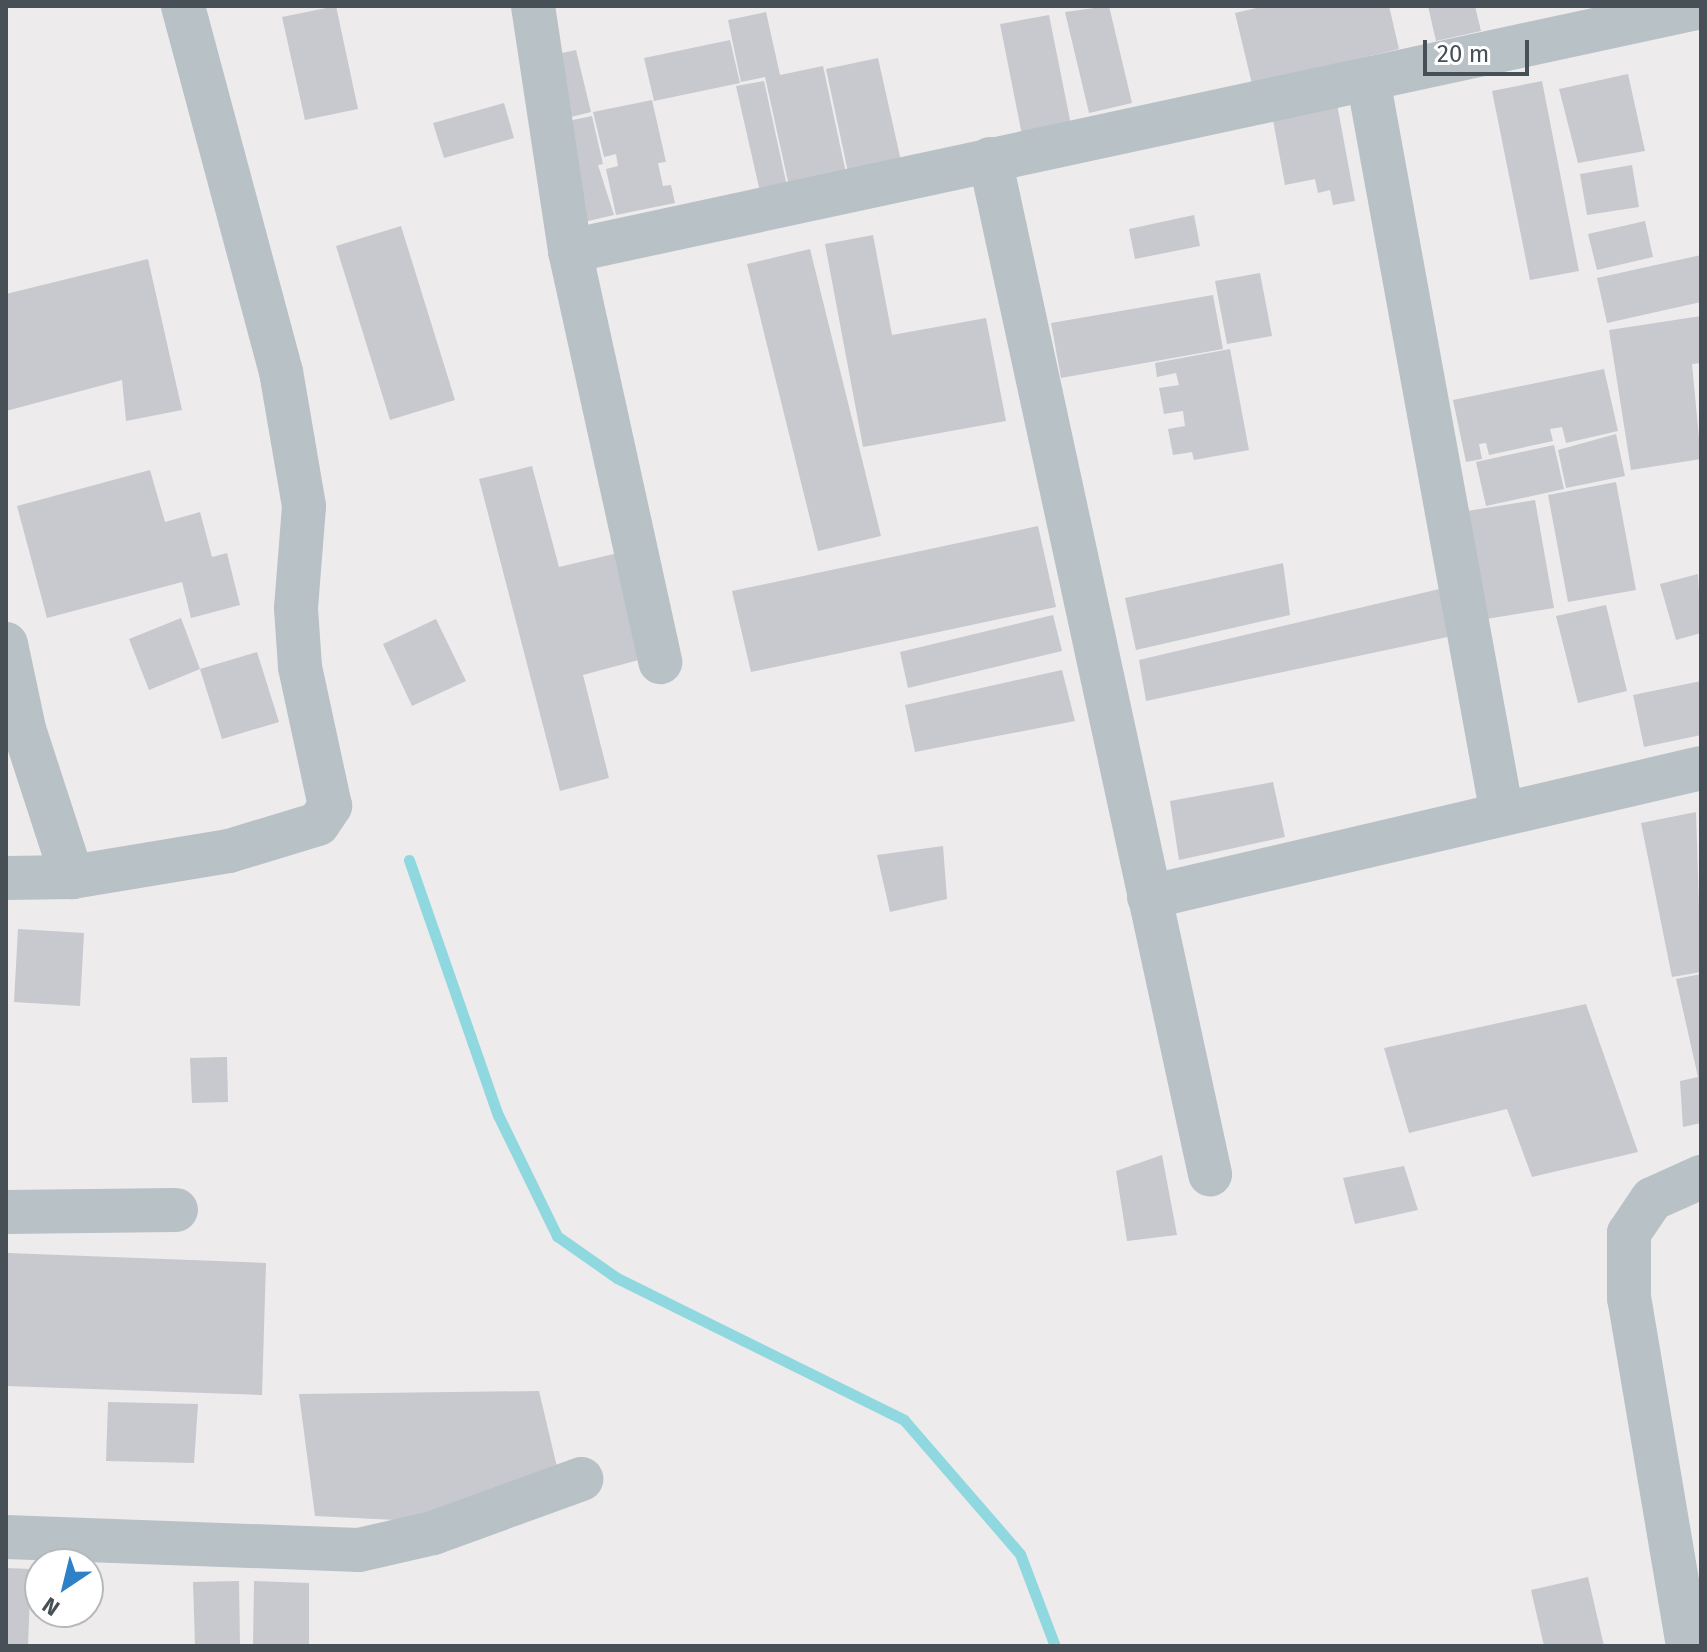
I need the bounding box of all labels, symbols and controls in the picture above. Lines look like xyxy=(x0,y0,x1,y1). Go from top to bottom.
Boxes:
scale bar xyxy=(1427,24,1533,74)
text: 20 m xyxy=(1437,40,1489,68)
north arrow xyxy=(24,1548,104,1628)
text: N xyxy=(37,1591,65,1622)

